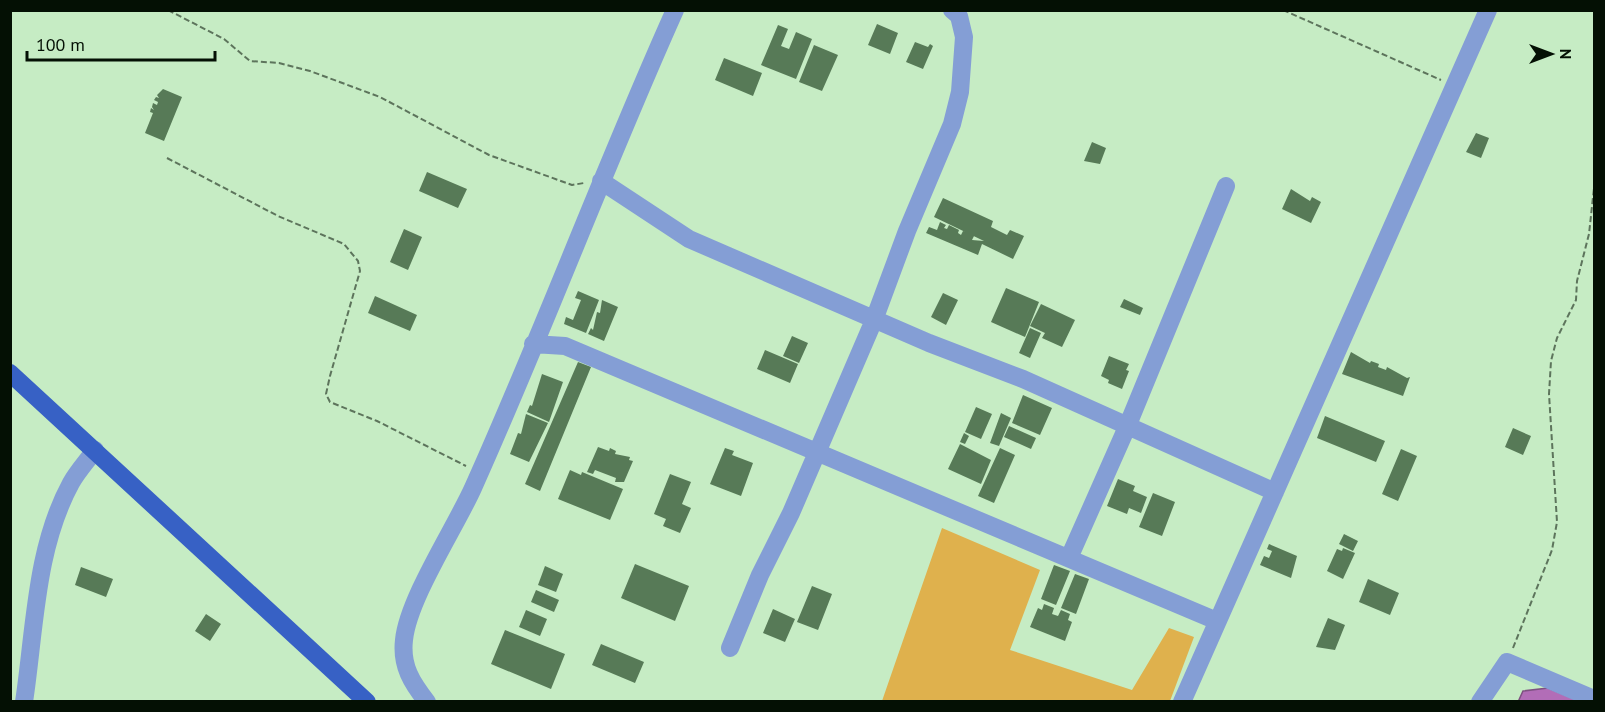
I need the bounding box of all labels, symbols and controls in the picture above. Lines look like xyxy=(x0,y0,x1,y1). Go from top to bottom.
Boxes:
scale bar xyxy=(27,24,214,62)
north arrow xyxy=(1521,24,1581,84)
text: 100 m xyxy=(36,33,85,56)
text: N xyxy=(1556,49,1576,59)

